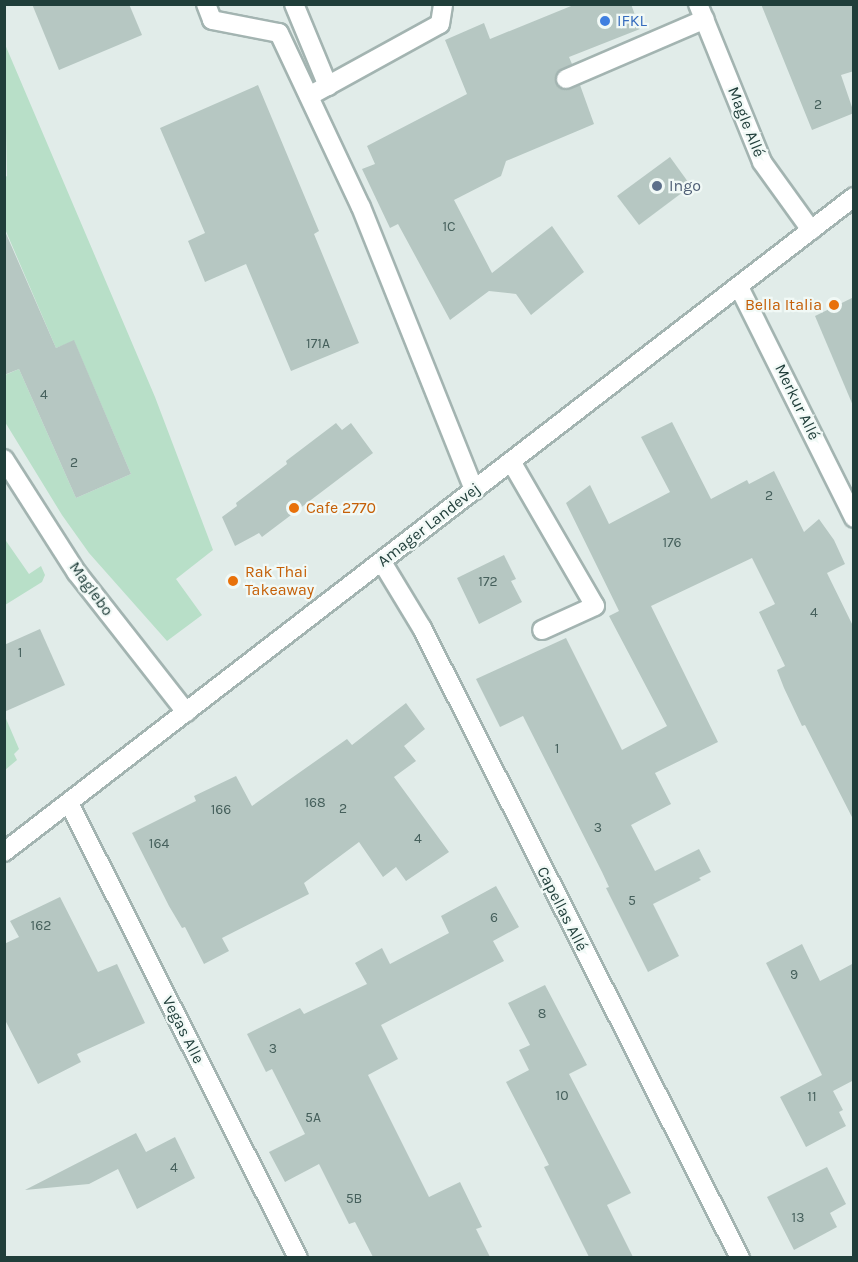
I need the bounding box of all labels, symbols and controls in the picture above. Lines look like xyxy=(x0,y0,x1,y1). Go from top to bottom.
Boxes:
place label: IFKL xyxy=(617,11,647,31)
marker: IFKL xyxy=(598,14,612,28)
street label: Magle Allé xyxy=(723,84,769,160)
house number: 2 xyxy=(814,97,822,113)
place label: Ingo xyxy=(669,176,701,196)
marker: Ingo xyxy=(650,179,664,193)
house number: 1C xyxy=(442,219,456,235)
place label: Bella Italia xyxy=(745,295,822,315)
marker: Bella Italia xyxy=(827,298,841,312)
house number: 171A xyxy=(306,336,330,352)
street label: Merkur Allé xyxy=(770,361,824,443)
house number: 4 xyxy=(40,387,48,403)
house number: 2 xyxy=(70,455,78,471)
street label: Amager Landevej xyxy=(374,479,484,571)
house number: 2 xyxy=(765,488,773,504)
place label: Cafe 2770 xyxy=(306,498,376,518)
marker: Cafe 2770 xyxy=(287,501,301,515)
house number: 176 xyxy=(662,535,682,551)
street label: Maglebo xyxy=(65,558,117,620)
place label: Rak Thai Takeaway xyxy=(245,562,314,600)
marker: Rak Thai Takeaway xyxy=(226,574,240,588)
house number: 172 xyxy=(478,574,498,590)
house number: 4 xyxy=(810,605,818,621)
house number: 1 xyxy=(18,645,22,661)
house number: 1 xyxy=(555,741,559,757)
house number: 168 xyxy=(304,795,326,811)
house number: 2 xyxy=(339,801,347,817)
house number: 166 xyxy=(211,802,231,818)
house number: 3 xyxy=(594,820,602,836)
house number: 4 xyxy=(414,831,422,847)
house number: 164 xyxy=(149,836,169,852)
street label: Capellas Allé xyxy=(532,863,592,955)
house number: 5 xyxy=(628,893,636,909)
house number: 6 xyxy=(490,910,498,926)
house number: 162 xyxy=(31,918,51,934)
house number: 9 xyxy=(790,967,798,983)
street label: Vegas Alle xyxy=(158,993,208,1067)
house number: 8 xyxy=(538,1006,546,1022)
house number: 3 xyxy=(269,1041,277,1057)
house number: 10 xyxy=(556,1088,568,1104)
house number: 11 xyxy=(807,1089,817,1105)
house number: 5A xyxy=(305,1110,321,1126)
house number: 4 xyxy=(170,1160,178,1176)
house number: 5B xyxy=(346,1191,362,1207)
house number: 13 xyxy=(792,1210,804,1226)

